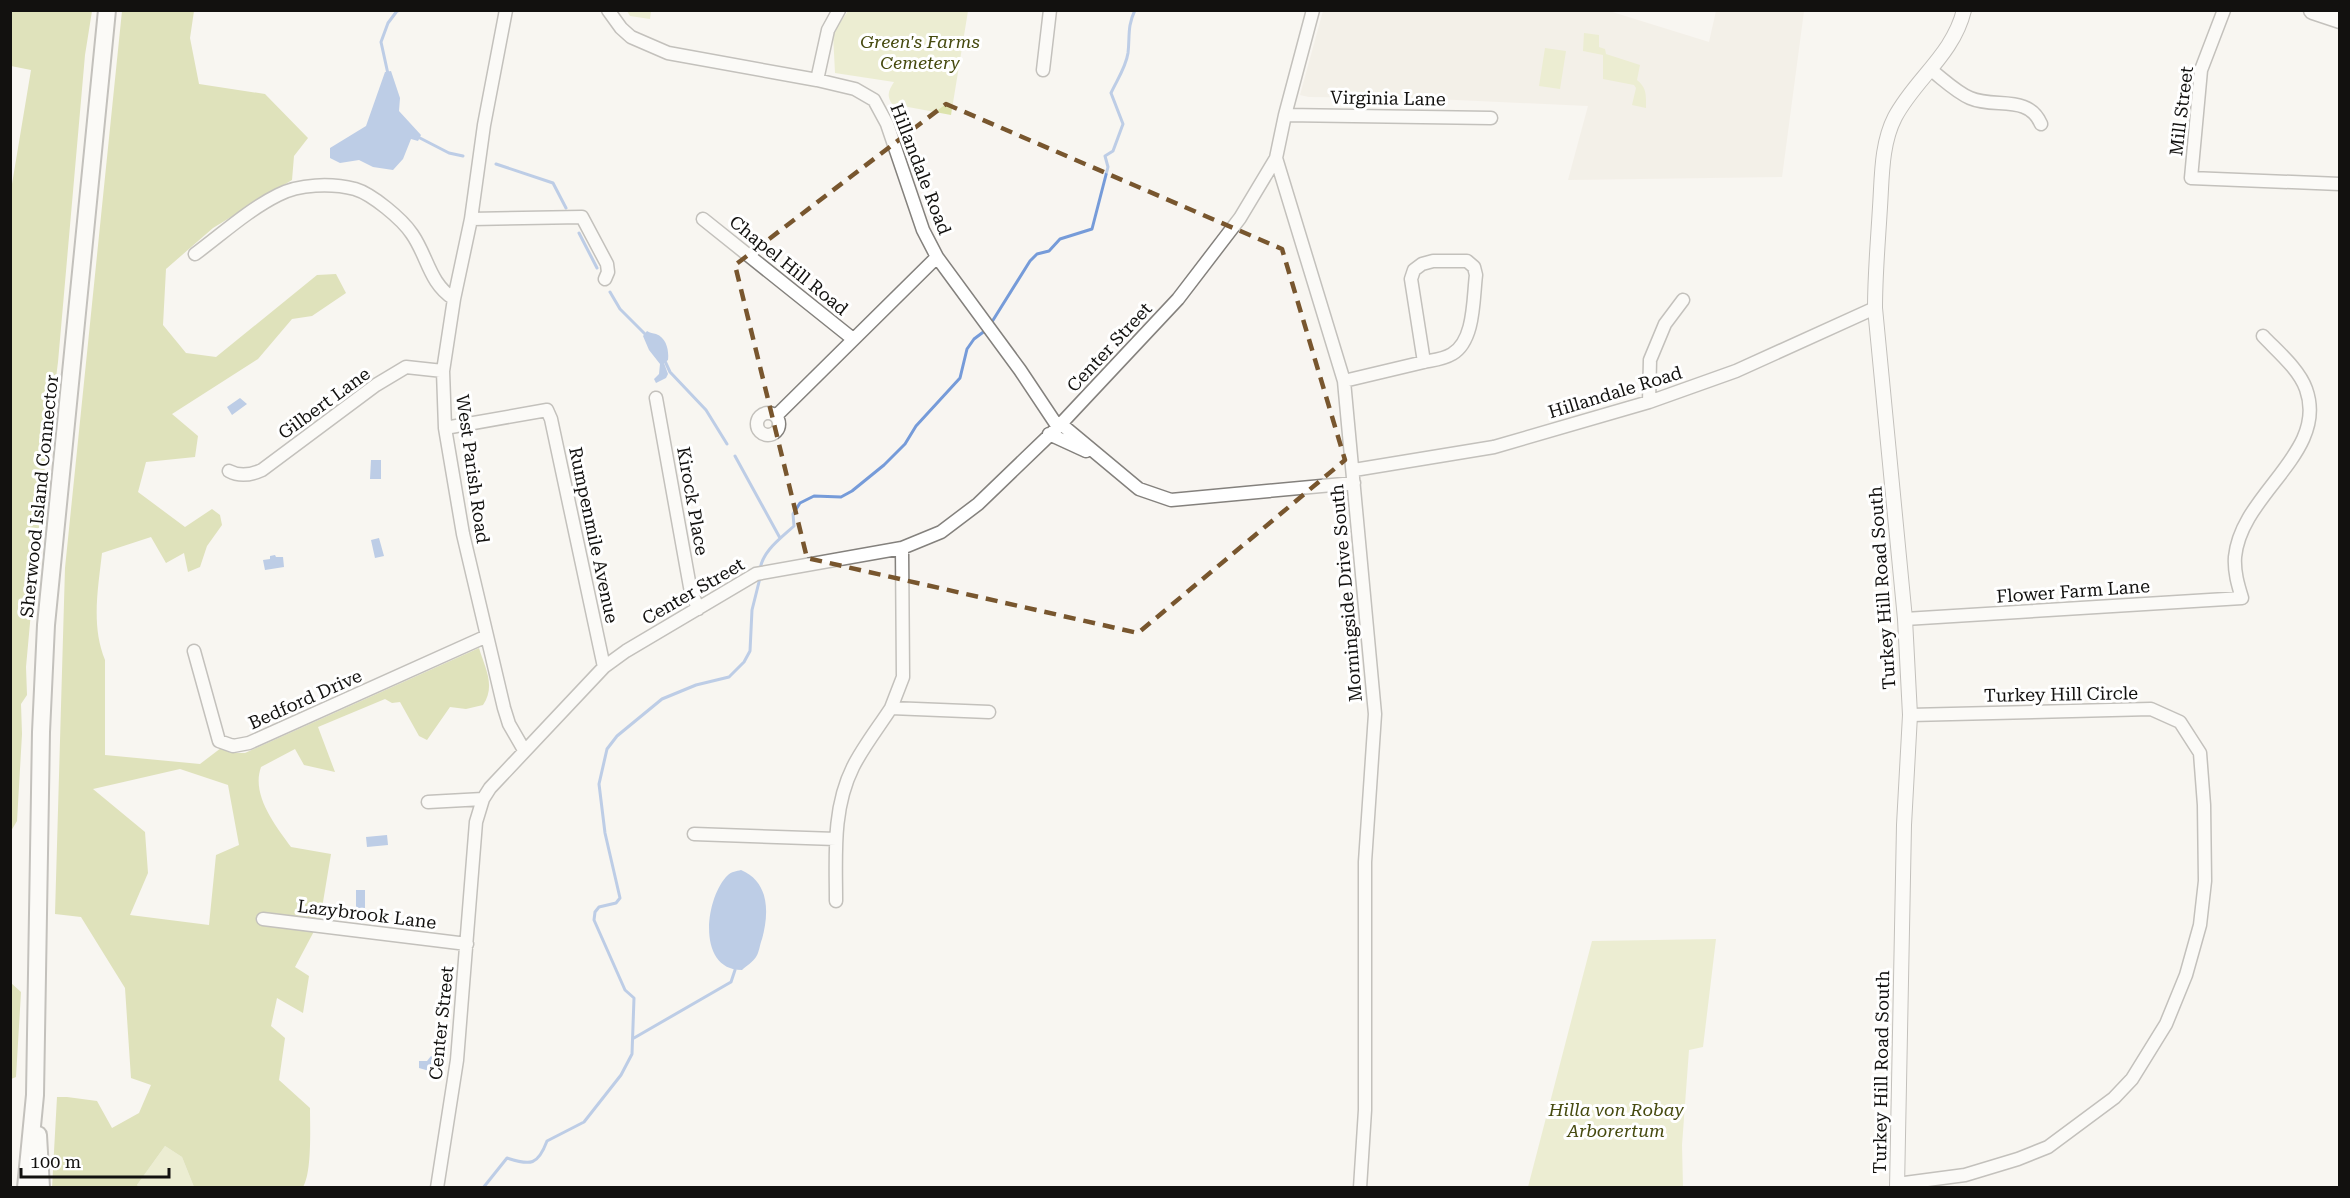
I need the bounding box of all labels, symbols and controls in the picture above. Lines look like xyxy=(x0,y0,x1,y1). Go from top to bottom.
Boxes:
park label: Green's Farms Cemetery xyxy=(860,31,980,73)
street label: Mill Street xyxy=(2165,65,2197,157)
street label: Virginia Lane xyxy=(1330,86,1446,110)
street label: Hillandale Road xyxy=(886,100,956,238)
street label: Chapel Hill Road xyxy=(725,211,853,320)
street label: Center Street xyxy=(1062,298,1156,396)
street label: Hillandale Road xyxy=(1546,362,1685,422)
street label: Gilbert Lane xyxy=(274,363,374,443)
street label: Sherwood Island Connector xyxy=(16,374,62,618)
street label: West Parish Road xyxy=(452,393,494,545)
street label: Rumpenmile Avenue xyxy=(565,445,623,625)
street label: Kirock Place xyxy=(673,445,713,557)
street label: Morningside Drive South xyxy=(1326,483,1366,703)
street label: Turkey Hill Road South xyxy=(1864,485,1900,690)
street label: Center Street xyxy=(638,553,748,629)
street label: Flower Farm Lane xyxy=(1995,575,2151,607)
street label: Bedford Drive xyxy=(245,665,365,733)
street label: Turkey Hill Circle xyxy=(1984,682,2138,706)
street label: Lazybrook Lane xyxy=(296,895,438,933)
street label: Center Street xyxy=(425,965,457,1081)
street label: Turkey Hill Road South xyxy=(1869,970,1893,1174)
park label: Hilla von Robay Arborertum xyxy=(1547,1099,1684,1141)
scale bar xyxy=(21,1141,170,1179)
text: 100 m xyxy=(30,1151,81,1172)

